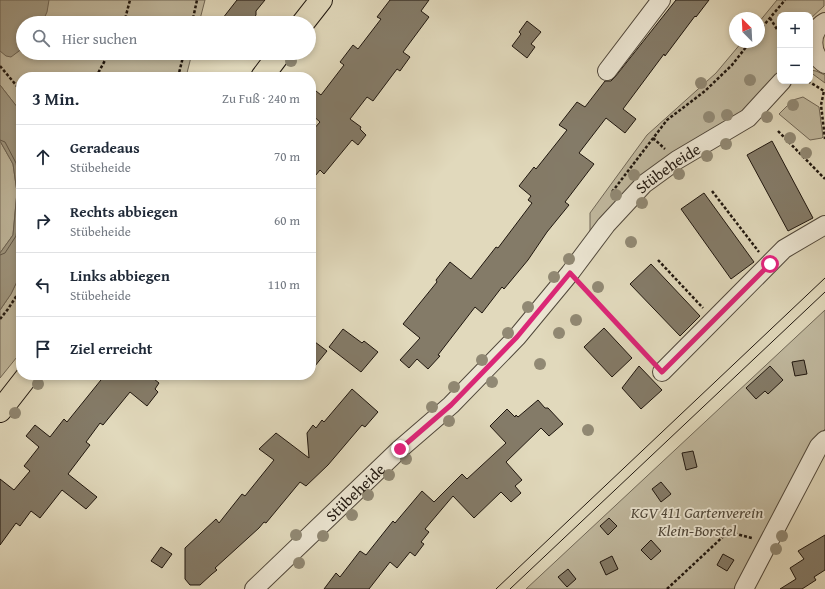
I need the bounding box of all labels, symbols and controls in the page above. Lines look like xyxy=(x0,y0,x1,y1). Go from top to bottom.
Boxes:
north arrow xyxy=(729,12,765,48)
map controls xyxy=(777,12,813,84)
button: + xyxy=(777,12,813,48)
search box xyxy=(16,16,316,60)
icon: search xyxy=(30,27,52,49)
text: Hier suchen xyxy=(62,28,137,49)
button: − xyxy=(777,48,813,84)
text: 3 Min. xyxy=(32,86,79,111)
text: Zu Fuß · 240 m xyxy=(222,89,300,108)
text: Geradeaus xyxy=(70,137,140,158)
street label: Stübeheide xyxy=(629,137,705,199)
icon: ahead xyxy=(32,146,54,168)
text: 70 m xyxy=(274,147,300,166)
text: Stübeheide xyxy=(70,158,131,177)
text: Rechts abbiegen xyxy=(70,201,178,222)
icon: right xyxy=(32,210,54,232)
text: 60 m xyxy=(274,211,300,230)
text: Stübeheide xyxy=(70,222,131,241)
route start xyxy=(761,255,779,273)
text: Links abbiegen xyxy=(70,265,170,286)
icon: left xyxy=(32,274,54,296)
text: 110 m xyxy=(268,275,300,294)
text: Stübeheide xyxy=(70,286,131,305)
icon: arrive xyxy=(32,338,54,360)
text: Ziel erreicht xyxy=(70,338,152,359)
route end xyxy=(391,440,409,458)
street label: Stübeheide xyxy=(320,457,390,527)
park label: KGV 411 Gartenverein Klein-Borstel xyxy=(630,500,763,542)

